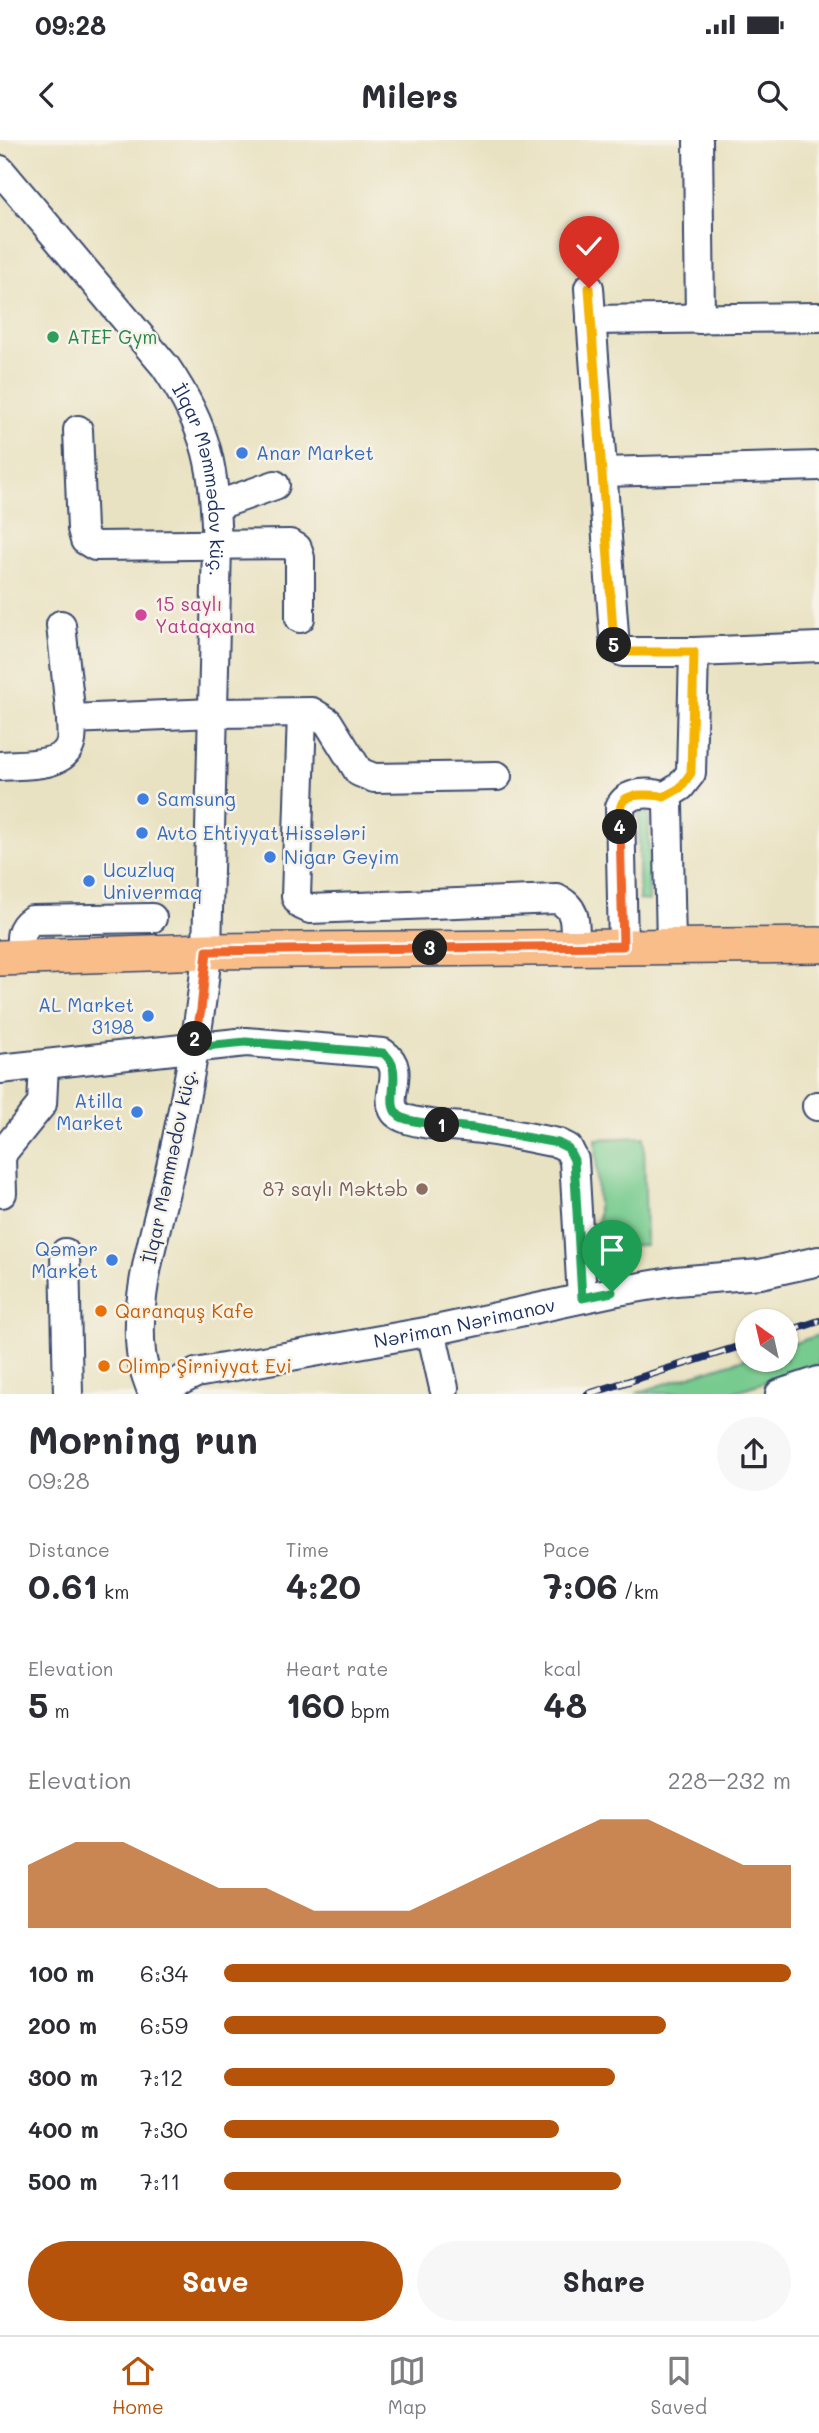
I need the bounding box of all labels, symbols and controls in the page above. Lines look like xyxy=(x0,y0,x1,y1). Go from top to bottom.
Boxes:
text: 09:28 xyxy=(35,8,106,42)
text: Milers xyxy=(361,74,458,116)
icon: back xyxy=(28,76,66,114)
icon: search xyxy=(753,76,791,114)
pin xyxy=(559,216,619,288)
icon: check xyxy=(570,227,608,265)
place label: ATEF Gym xyxy=(67,324,157,349)
marker: ATEF Gym xyxy=(45,329,61,345)
street label: İlqar Məmmədov küç. xyxy=(167,378,230,577)
place label: Anar Market xyxy=(256,440,374,465)
marker: Anar Market xyxy=(234,445,250,461)
place label: 15 saylı Yataqxana xyxy=(155,591,256,638)
marker: 15 saylı Yataqxana xyxy=(133,607,149,623)
pin: 5 xyxy=(596,628,632,662)
text: 5 xyxy=(608,632,619,657)
place label: Samsung xyxy=(157,786,236,811)
marker: Samsung xyxy=(135,791,151,807)
pin: 4 xyxy=(602,810,638,844)
text: 4 xyxy=(613,814,626,839)
place label: Avto Ehtiyyat Hissələri xyxy=(156,820,366,845)
marker: Avto Ehtiyyat Hissələri xyxy=(134,825,150,841)
place label: Nigar Geyim xyxy=(284,844,399,869)
marker: Nigar Geyim xyxy=(262,849,278,865)
place label: Ucuzluq Univermaq xyxy=(103,857,203,904)
marker: Ucuzluq Univermaq xyxy=(81,873,97,889)
pin: 3 xyxy=(412,930,448,966)
text: 3 xyxy=(424,935,435,960)
place label: AL Market 3198 xyxy=(38,992,134,1039)
marker: AL Market 3198 xyxy=(140,1008,156,1024)
pin: 2 xyxy=(178,1021,212,1056)
text: 2 xyxy=(189,1026,200,1051)
street label: İlqar Məmmədov küç. xyxy=(136,1066,201,1266)
place label: Atilla Market xyxy=(56,1088,123,1135)
marker: Atilla Market xyxy=(129,1104,145,1120)
pin: 1 xyxy=(424,1108,460,1142)
text: 1 xyxy=(437,1112,446,1137)
place label: 87 saylı Məktəb xyxy=(263,1176,408,1201)
marker: 87 saylı Məktəb xyxy=(414,1181,430,1197)
pin xyxy=(582,1220,642,1292)
icon: arrive xyxy=(593,1231,631,1269)
place label: Qəmər Market xyxy=(31,1236,98,1283)
marker: Qəmər Market xyxy=(104,1252,120,1268)
street label: Nəriman Nərimanov xyxy=(372,1292,557,1353)
place label: Qaranquş Kafe xyxy=(115,1298,254,1323)
marker: Qaranquş Kafe xyxy=(93,1303,109,1319)
north arrow xyxy=(735,1309,798,1372)
map controls xyxy=(735,1309,798,1372)
place label: Olimp Şirniyyat Evi xyxy=(118,1353,292,1378)
marker: Olimp Şirniyyat Evi xyxy=(96,1358,112,1374)
text: Morning run xyxy=(28,1414,258,1464)
button: share xyxy=(717,1417,791,1491)
text: 09:28 xyxy=(28,1465,90,1495)
text: Distance xyxy=(28,1537,110,1562)
text: Time xyxy=(286,1537,329,1562)
text: Pace xyxy=(543,1537,590,1562)
text: 0.61 xyxy=(28,1562,98,1608)
text: 4:20 xyxy=(286,1562,361,1608)
text: 7:06 xyxy=(543,1562,618,1608)
text: km xyxy=(98,1579,129,1604)
text: /km xyxy=(618,1579,659,1604)
text: Elevation xyxy=(28,1656,113,1681)
text: Heart rate xyxy=(286,1656,388,1681)
text: kcal xyxy=(543,1656,581,1681)
text: 5 xyxy=(28,1681,48,1727)
text: 160 xyxy=(286,1681,345,1727)
text: 48 xyxy=(543,1681,587,1727)
text: m xyxy=(48,1698,70,1723)
text: bpm xyxy=(345,1698,390,1723)
text: Elevation xyxy=(28,1765,131,1795)
text: 228–232 m xyxy=(668,1765,791,1795)
text: 100 m xyxy=(28,1958,94,1988)
text: 6:34 xyxy=(140,1958,188,1988)
text: 200 m xyxy=(28,2010,97,2040)
text: 6:59 xyxy=(140,2010,188,2040)
text: 300 m xyxy=(28,2062,98,2092)
text: 7:12 xyxy=(140,2062,183,2092)
text: 400 m xyxy=(28,2114,99,2144)
text: 7:30 xyxy=(140,2114,188,2144)
text: 500 m xyxy=(28,2166,98,2196)
text: 7:11 xyxy=(140,2166,180,2196)
button: Save xyxy=(28,2241,403,2321)
button: Share xyxy=(417,2241,791,2321)
tab: Home xyxy=(112,2352,164,2419)
tab: Map xyxy=(388,2352,426,2419)
tab: Saved xyxy=(651,2352,707,2419)

